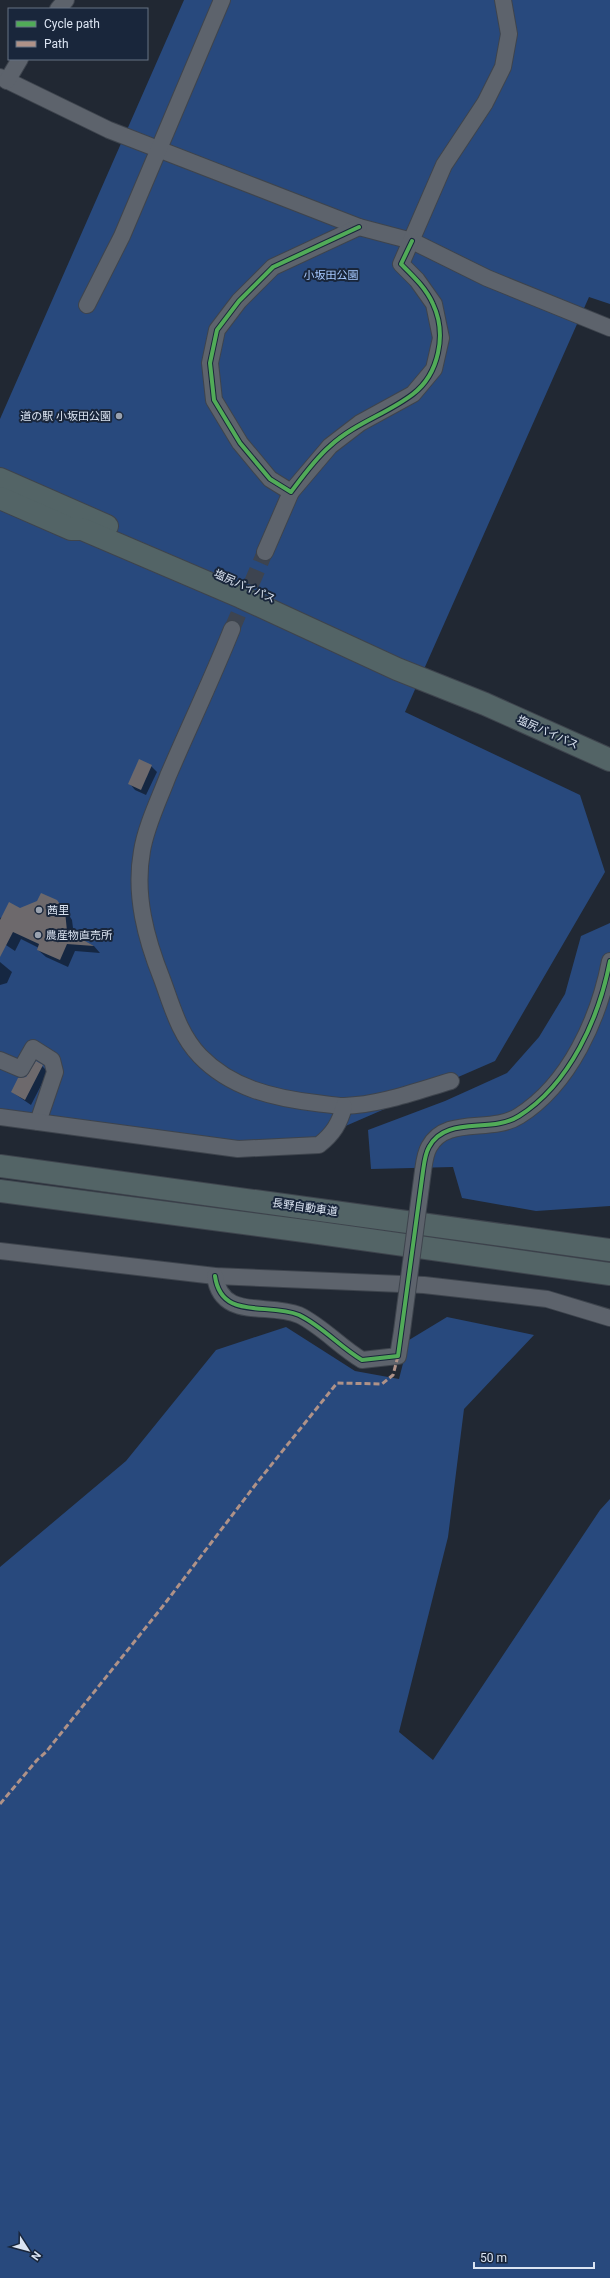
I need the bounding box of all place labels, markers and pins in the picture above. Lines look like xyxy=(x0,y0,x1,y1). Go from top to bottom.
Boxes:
place label: 道の駅 小坂田公園 xyxy=(20,410,111,423)
marker: 道の駅 小坂田公園 xyxy=(114,411,124,421)
place label: 茜里 xyxy=(47,904,69,917)
marker: 茜里 xyxy=(34,905,44,915)
place label: 農産物直売所 xyxy=(46,929,113,942)
marker: 農産物直売所 xyxy=(33,930,43,940)

